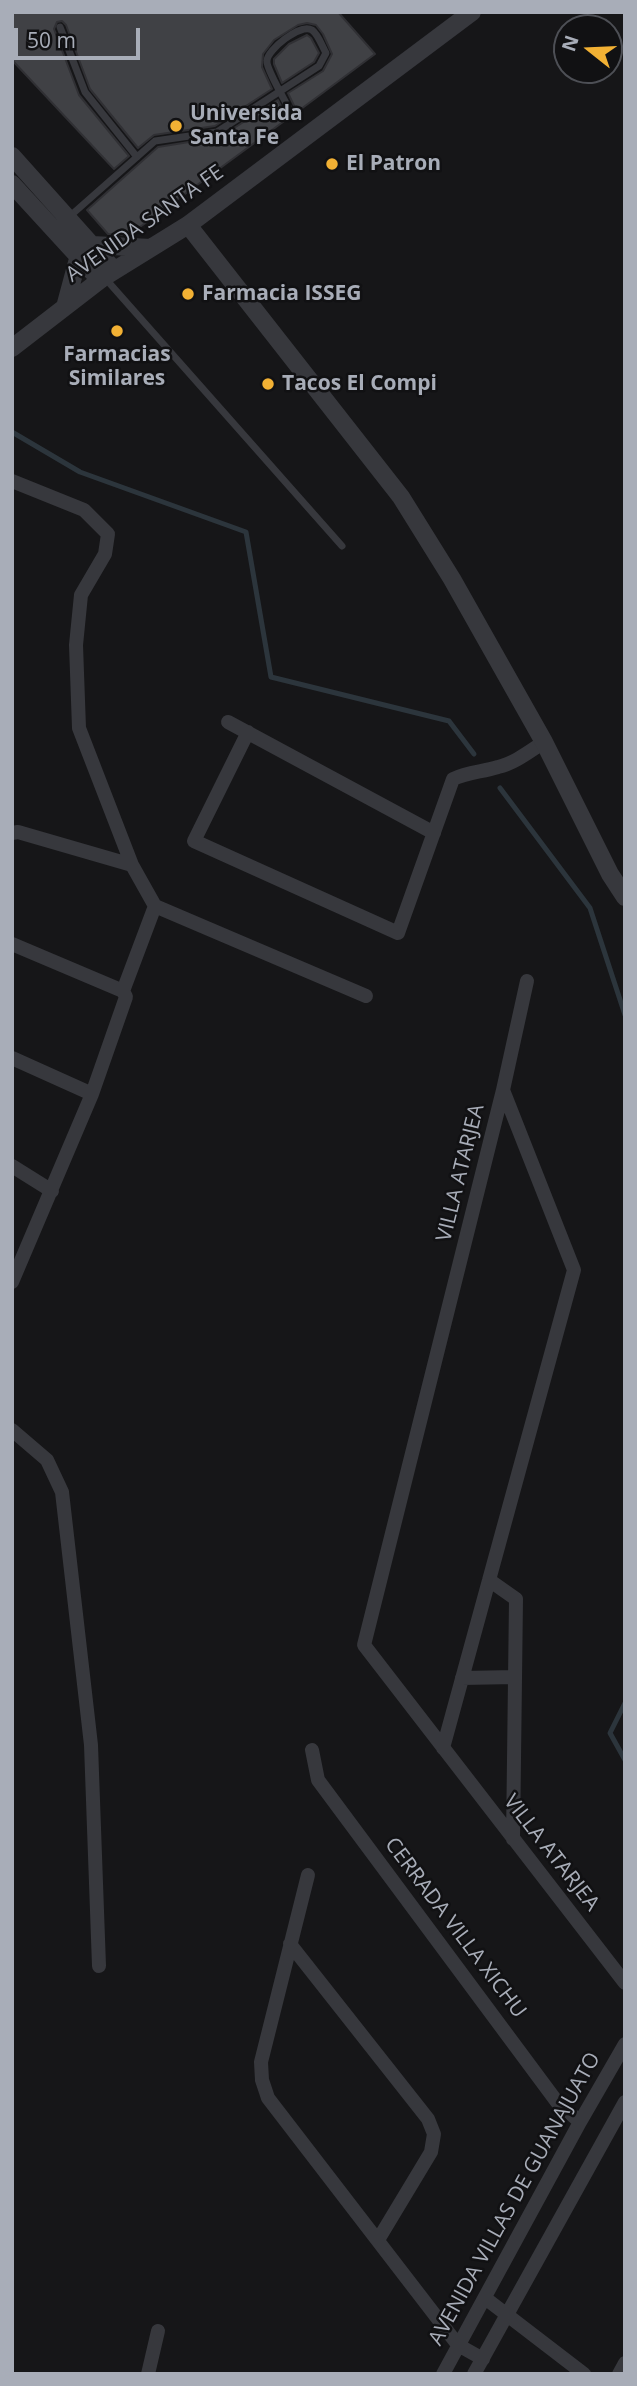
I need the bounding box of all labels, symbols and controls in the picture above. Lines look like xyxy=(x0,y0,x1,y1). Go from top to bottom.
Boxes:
scale bar xyxy=(18,14,144,58)
north arrow xyxy=(553,14,623,84)
text: 50 m xyxy=(27,26,76,54)
text: N xyxy=(555,32,585,55)
place label: Universida Santa Fe xyxy=(190,101,303,151)
marker: Universida Santa Fe xyxy=(168,118,184,134)
place label: El Patron xyxy=(346,151,441,177)
marker: El Patron xyxy=(324,156,340,172)
street label: AVENIDA SANTA FE xyxy=(61,160,229,288)
place label: Farmacia ISSEG xyxy=(202,281,361,307)
marker: Farmacia ISSEG xyxy=(180,286,196,302)
marker: Farmacias Similares xyxy=(109,323,125,339)
place label: Farmacias Similares xyxy=(63,342,171,392)
place label: Tacos El Compi xyxy=(282,371,437,397)
marker: Tacos El Compi xyxy=(260,376,276,392)
street label: VILLA ATARJEA xyxy=(432,1102,490,1244)
street label: VILLA ATARJEA xyxy=(498,1790,604,1916)
street label: CERRADA VILLA XICHU xyxy=(379,1833,531,2023)
street label: AVENIDA VILLAS DE GUANAJUATO xyxy=(424,2048,606,2350)

